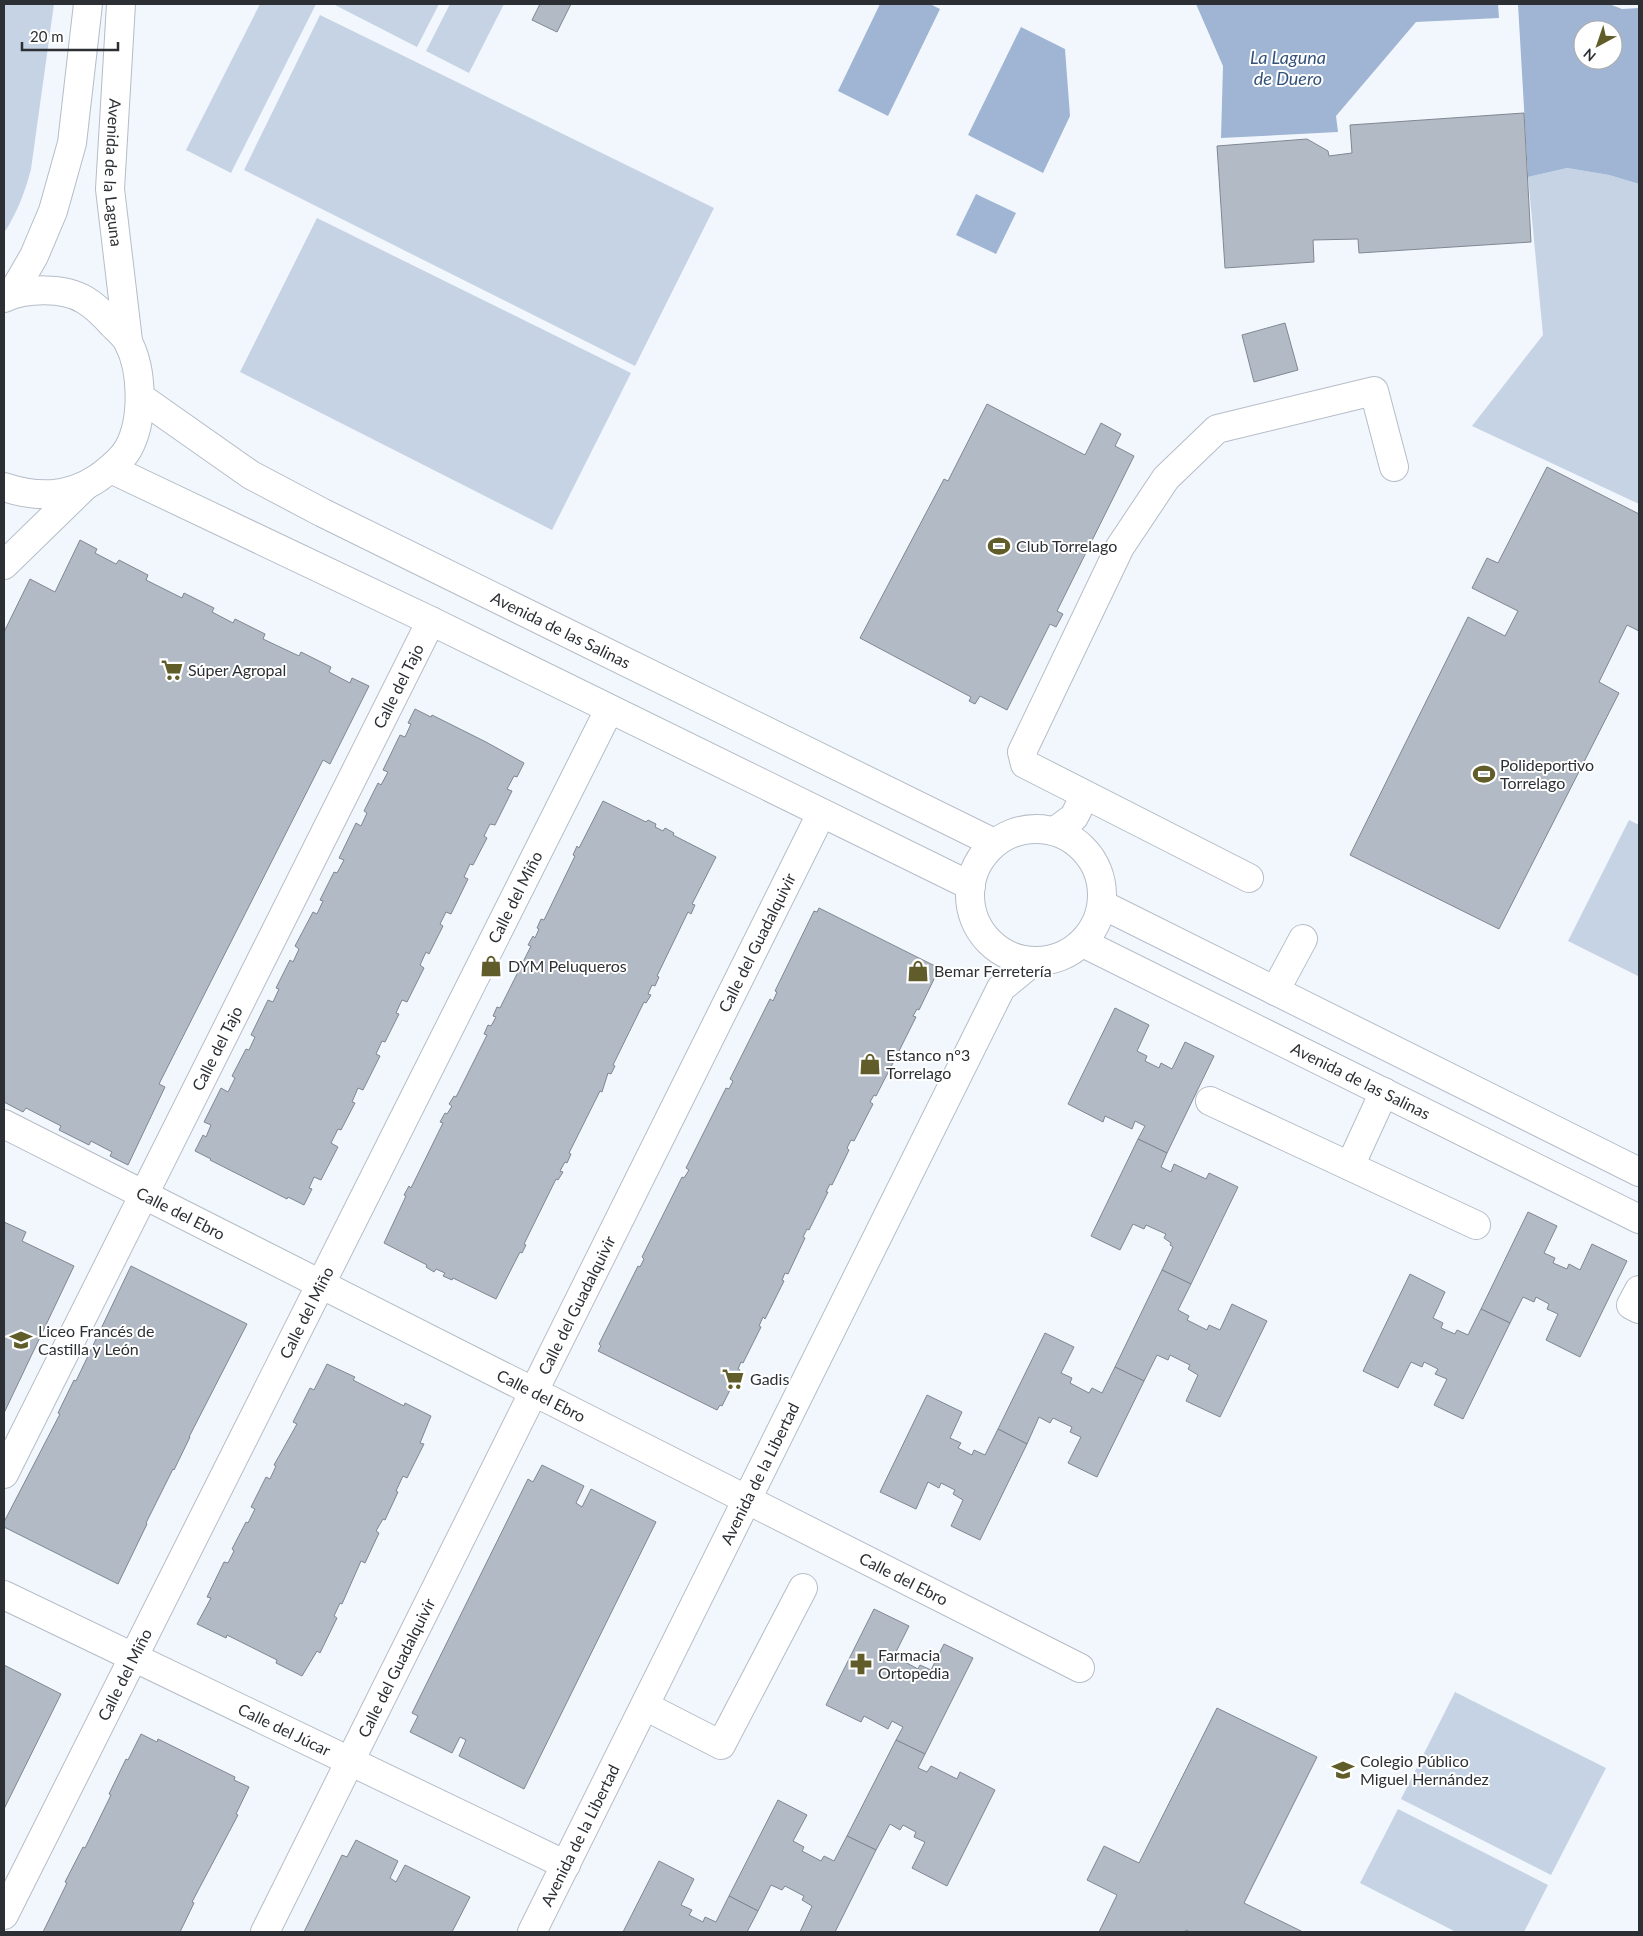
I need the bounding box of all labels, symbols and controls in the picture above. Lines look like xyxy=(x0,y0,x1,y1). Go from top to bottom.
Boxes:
scale bar xyxy=(22,20,119,52)
north arrow xyxy=(1573,20,1623,70)
text: 20 m xyxy=(30,27,64,45)
text: N xyxy=(1580,45,1599,65)
water label: La Laguna de Duero xyxy=(1250,46,1326,89)
street label: Avenida de la Laguna xyxy=(101,98,127,247)
sports icon: Club Torrelago xyxy=(986,533,1012,559)
place label: Club Torrelago xyxy=(1016,536,1117,555)
street label: Avenida de las Salinas xyxy=(488,587,634,672)
street label: Calle del Tajo xyxy=(369,641,427,731)
supermarket icon: Súper Agropal xyxy=(159,657,185,683)
place label: Súper Agropal xyxy=(188,660,286,679)
place label: Polideportivo Torrelago xyxy=(1500,755,1594,792)
sports icon: Polideportivo Torrelago xyxy=(1471,761,1497,787)
street label: Calle del Miño xyxy=(484,848,546,946)
street label: Calle del Guadalquivir xyxy=(714,870,799,1015)
shop icon: DYM Peluqueros xyxy=(478,953,504,979)
place label: DYM Peluqueros xyxy=(508,956,627,975)
shop icon: Bemar Ferretería xyxy=(905,958,931,984)
place label: Bemar Ferretería xyxy=(934,961,1052,980)
street label: Calle del Tajo xyxy=(188,1003,246,1094)
street label: Avenida de las Salinas xyxy=(1288,1038,1434,1123)
place label: Estanco n°3 Torrelago xyxy=(886,1045,970,1082)
shop icon: Estanco n°3 Torrelago xyxy=(857,1051,883,1077)
street label: Calle del Ebro xyxy=(133,1183,228,1243)
street label: Calle del Guadalquivir xyxy=(534,1232,619,1378)
street label: Calle del Miño xyxy=(275,1263,337,1362)
place label: Liceo Francés de Castilla y León xyxy=(38,1321,154,1358)
school or university icon: Liceo Francés de Castilla y León xyxy=(8,1327,34,1353)
street label: Calle del Ebro xyxy=(494,1365,589,1425)
supermarket icon: Gadis xyxy=(720,1366,746,1392)
place label: Gadis xyxy=(750,1369,789,1388)
street label: Avenida de la Libertad xyxy=(716,1399,803,1547)
street label: Calle del Ebro xyxy=(856,1548,951,1609)
street label: Calle del Guadalquivir xyxy=(353,1595,439,1740)
street label: Calle del Miño xyxy=(93,1625,155,1724)
place label: Farmacia Ortopedia xyxy=(878,1645,949,1682)
pharmacy icon: Farmacia Ortopedia xyxy=(848,1651,874,1677)
street label: Calle del Júcar xyxy=(235,1699,334,1760)
place label: Colegio Público Miguel Hernández xyxy=(1360,1751,1489,1788)
school or university icon: Colegio Público Miguel Hernández xyxy=(1330,1757,1356,1783)
street label: Avenida de la Libertad xyxy=(536,1761,623,1909)

